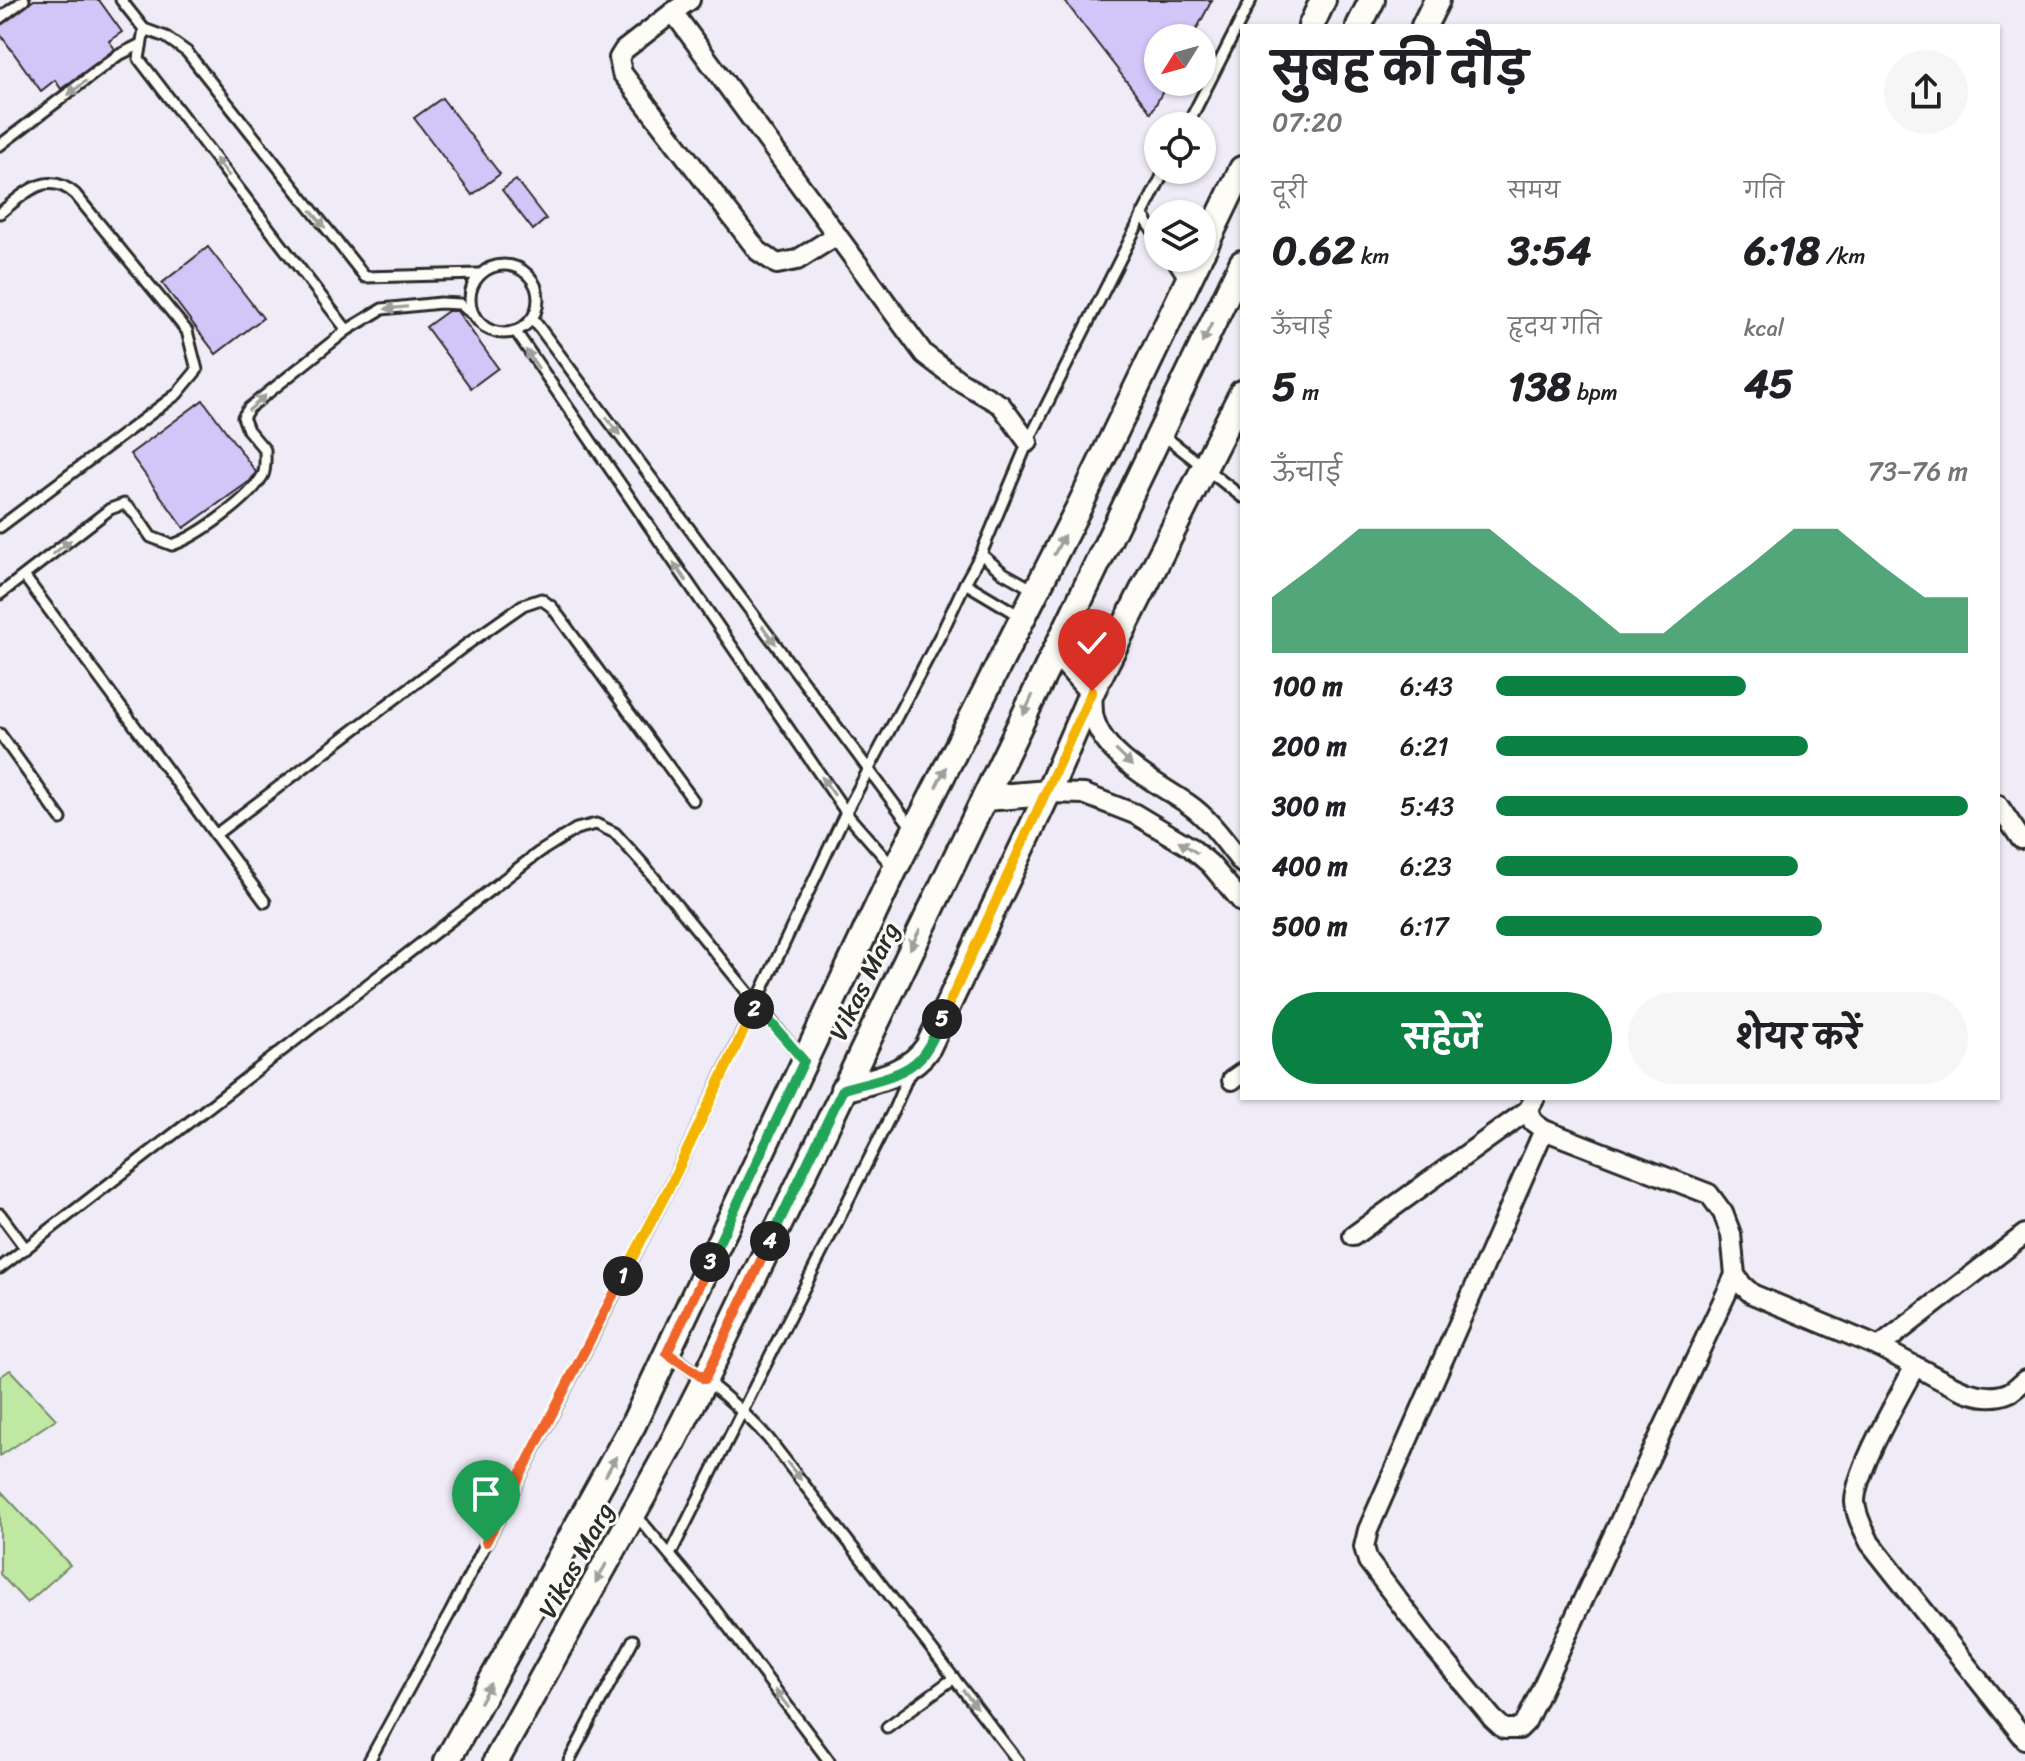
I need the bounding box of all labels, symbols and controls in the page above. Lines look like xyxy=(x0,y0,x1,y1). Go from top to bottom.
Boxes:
north arrow xyxy=(1144,24,1216,96)
map controls xyxy=(1144,24,1216,272)
text: सुबह की दौड़ xyxy=(1272,30,1528,108)
button: share xyxy=(1884,50,1968,134)
one-way arrow xyxy=(67,79,87,95)
text: 07:20 xyxy=(1272,99,1343,145)
button: locate xyxy=(1144,112,1216,184)
one-way arrow xyxy=(214,157,231,177)
text: दूरी xyxy=(1272,171,1307,210)
text: समय xyxy=(1508,171,1560,210)
text: गति xyxy=(1744,171,1784,210)
button: layers xyxy=(1144,200,1216,272)
one-way arrow xyxy=(310,209,326,229)
text: 0.62 xyxy=(1272,215,1355,286)
text: 3:54 xyxy=(1508,215,1591,286)
text: 6:18 xyxy=(1744,215,1820,286)
text: km xyxy=(1355,237,1389,276)
text: /km xyxy=(1820,237,1865,276)
one-way arrow xyxy=(383,301,408,314)
text: ऊँचाई xyxy=(1272,307,1331,346)
text: हृदय गति xyxy=(1508,307,1602,346)
text: kcal xyxy=(1744,309,1784,348)
one-way arrow xyxy=(1201,322,1214,345)
one-way arrow xyxy=(525,348,540,369)
text: 45 xyxy=(1744,348,1793,419)
text: 5 xyxy=(1272,351,1296,422)
text: 138 xyxy=(1508,351,1571,422)
text: m xyxy=(1296,373,1319,412)
text: bpm xyxy=(1571,373,1618,412)
one-way arrow xyxy=(247,394,266,412)
one-way arrow xyxy=(605,416,621,436)
text: 73–76 m xyxy=(1868,448,1968,494)
text: ऊँचाई xyxy=(1272,449,1342,495)
one-way arrow xyxy=(1053,534,1066,557)
one-way arrow xyxy=(52,539,72,555)
one-way arrow xyxy=(673,562,688,583)
pin xyxy=(1058,609,1126,691)
icon: check xyxy=(1070,621,1114,665)
one-way arrow xyxy=(760,624,776,645)
text: 100 m xyxy=(1272,663,1343,709)
text: 6:43 xyxy=(1400,663,1453,709)
one-way arrow xyxy=(1021,693,1035,716)
text: 200 m xyxy=(1272,723,1347,769)
text: 6:21 xyxy=(1400,723,1449,769)
one-way arrow xyxy=(1114,748,1133,767)
one-way arrow xyxy=(935,765,948,788)
one-way arrow xyxy=(821,776,836,797)
text: 300 m xyxy=(1272,783,1346,829)
text: 5:43 xyxy=(1400,783,1454,829)
one-way arrow xyxy=(1177,840,1198,855)
text: 400 m xyxy=(1272,843,1348,889)
text: 6:23 xyxy=(1400,843,1452,889)
text: 500 m xyxy=(1272,903,1347,949)
text: 6:17 xyxy=(1400,903,1449,949)
street label: Vikas Marg xyxy=(815,914,913,1048)
one-way arrow xyxy=(908,927,922,950)
pin: 2 xyxy=(734,989,774,1029)
text: 2 xyxy=(748,989,760,1028)
button: सहेजें xyxy=(1272,992,1612,1084)
button: शेयर करें xyxy=(1628,992,1968,1084)
pin: 5 xyxy=(922,999,962,1039)
text: 5 xyxy=(935,999,949,1038)
pin: 4 xyxy=(750,1221,790,1261)
text: 4 xyxy=(763,1221,777,1260)
pin: 3 xyxy=(690,1242,730,1282)
text: 3 xyxy=(704,1242,716,1281)
pin: 1 xyxy=(603,1256,643,1296)
text: 1 xyxy=(618,1256,628,1295)
one-way arrow xyxy=(604,1454,618,1477)
pin xyxy=(452,1460,520,1542)
one-way arrow xyxy=(785,1461,801,1481)
icon: arrive xyxy=(464,1472,508,1516)
street label: Vikas Marg xyxy=(525,1493,627,1627)
one-way arrow xyxy=(594,1562,608,1584)
one-way arrow xyxy=(477,1682,491,1704)
one-way arrow xyxy=(775,1688,790,1709)
one-way arrow xyxy=(962,1689,978,1709)

